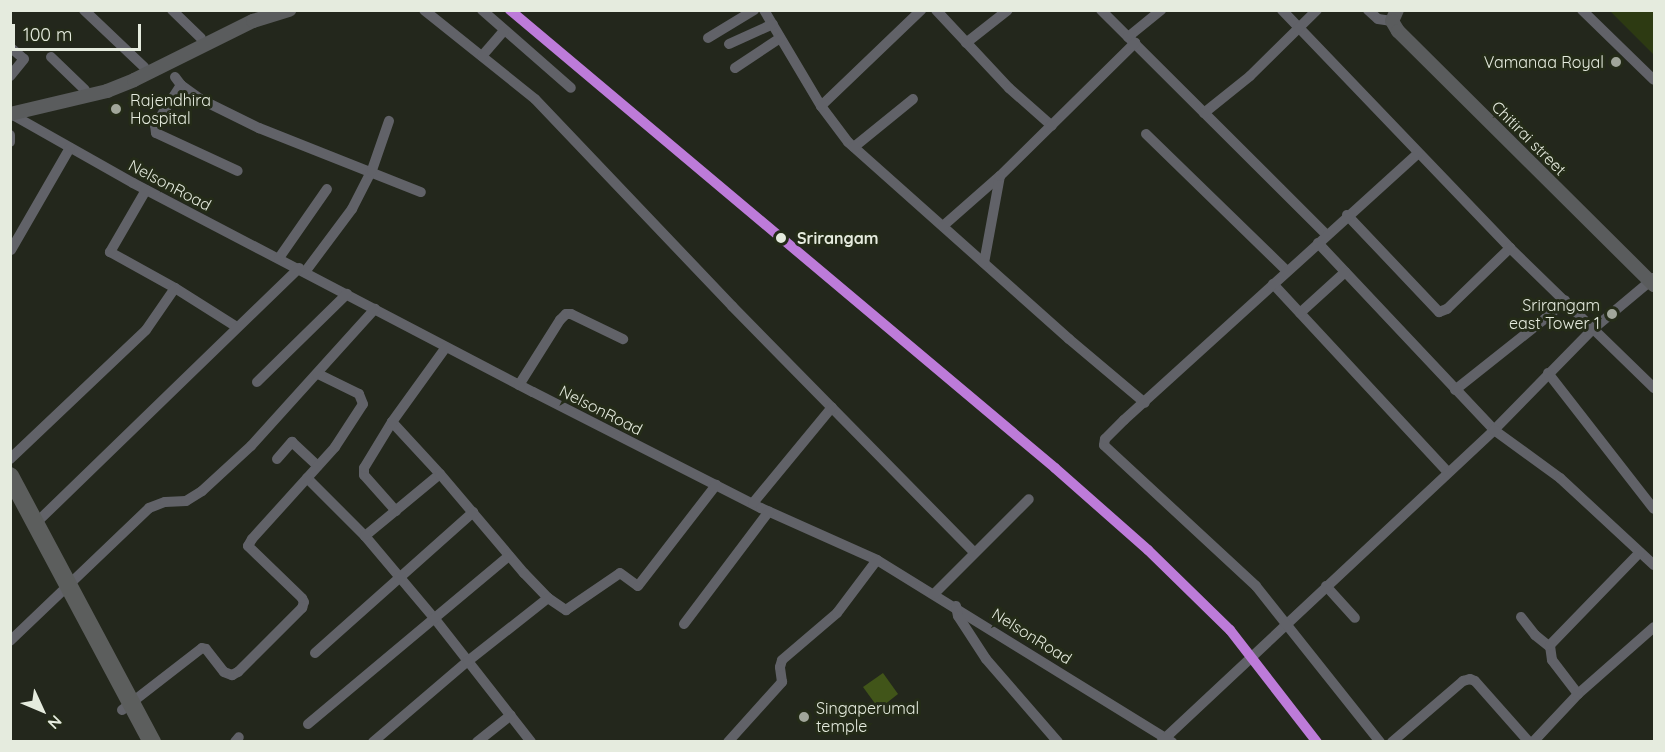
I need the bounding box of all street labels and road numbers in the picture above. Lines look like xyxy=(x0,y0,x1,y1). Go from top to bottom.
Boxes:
street label: Chitirai street xyxy=(1488,97,1570,179)
street label: NelsonRoad xyxy=(126,155,214,215)
street label: NelsonRoad xyxy=(556,381,646,439)
street label: NelsonRoad xyxy=(989,604,1075,668)

